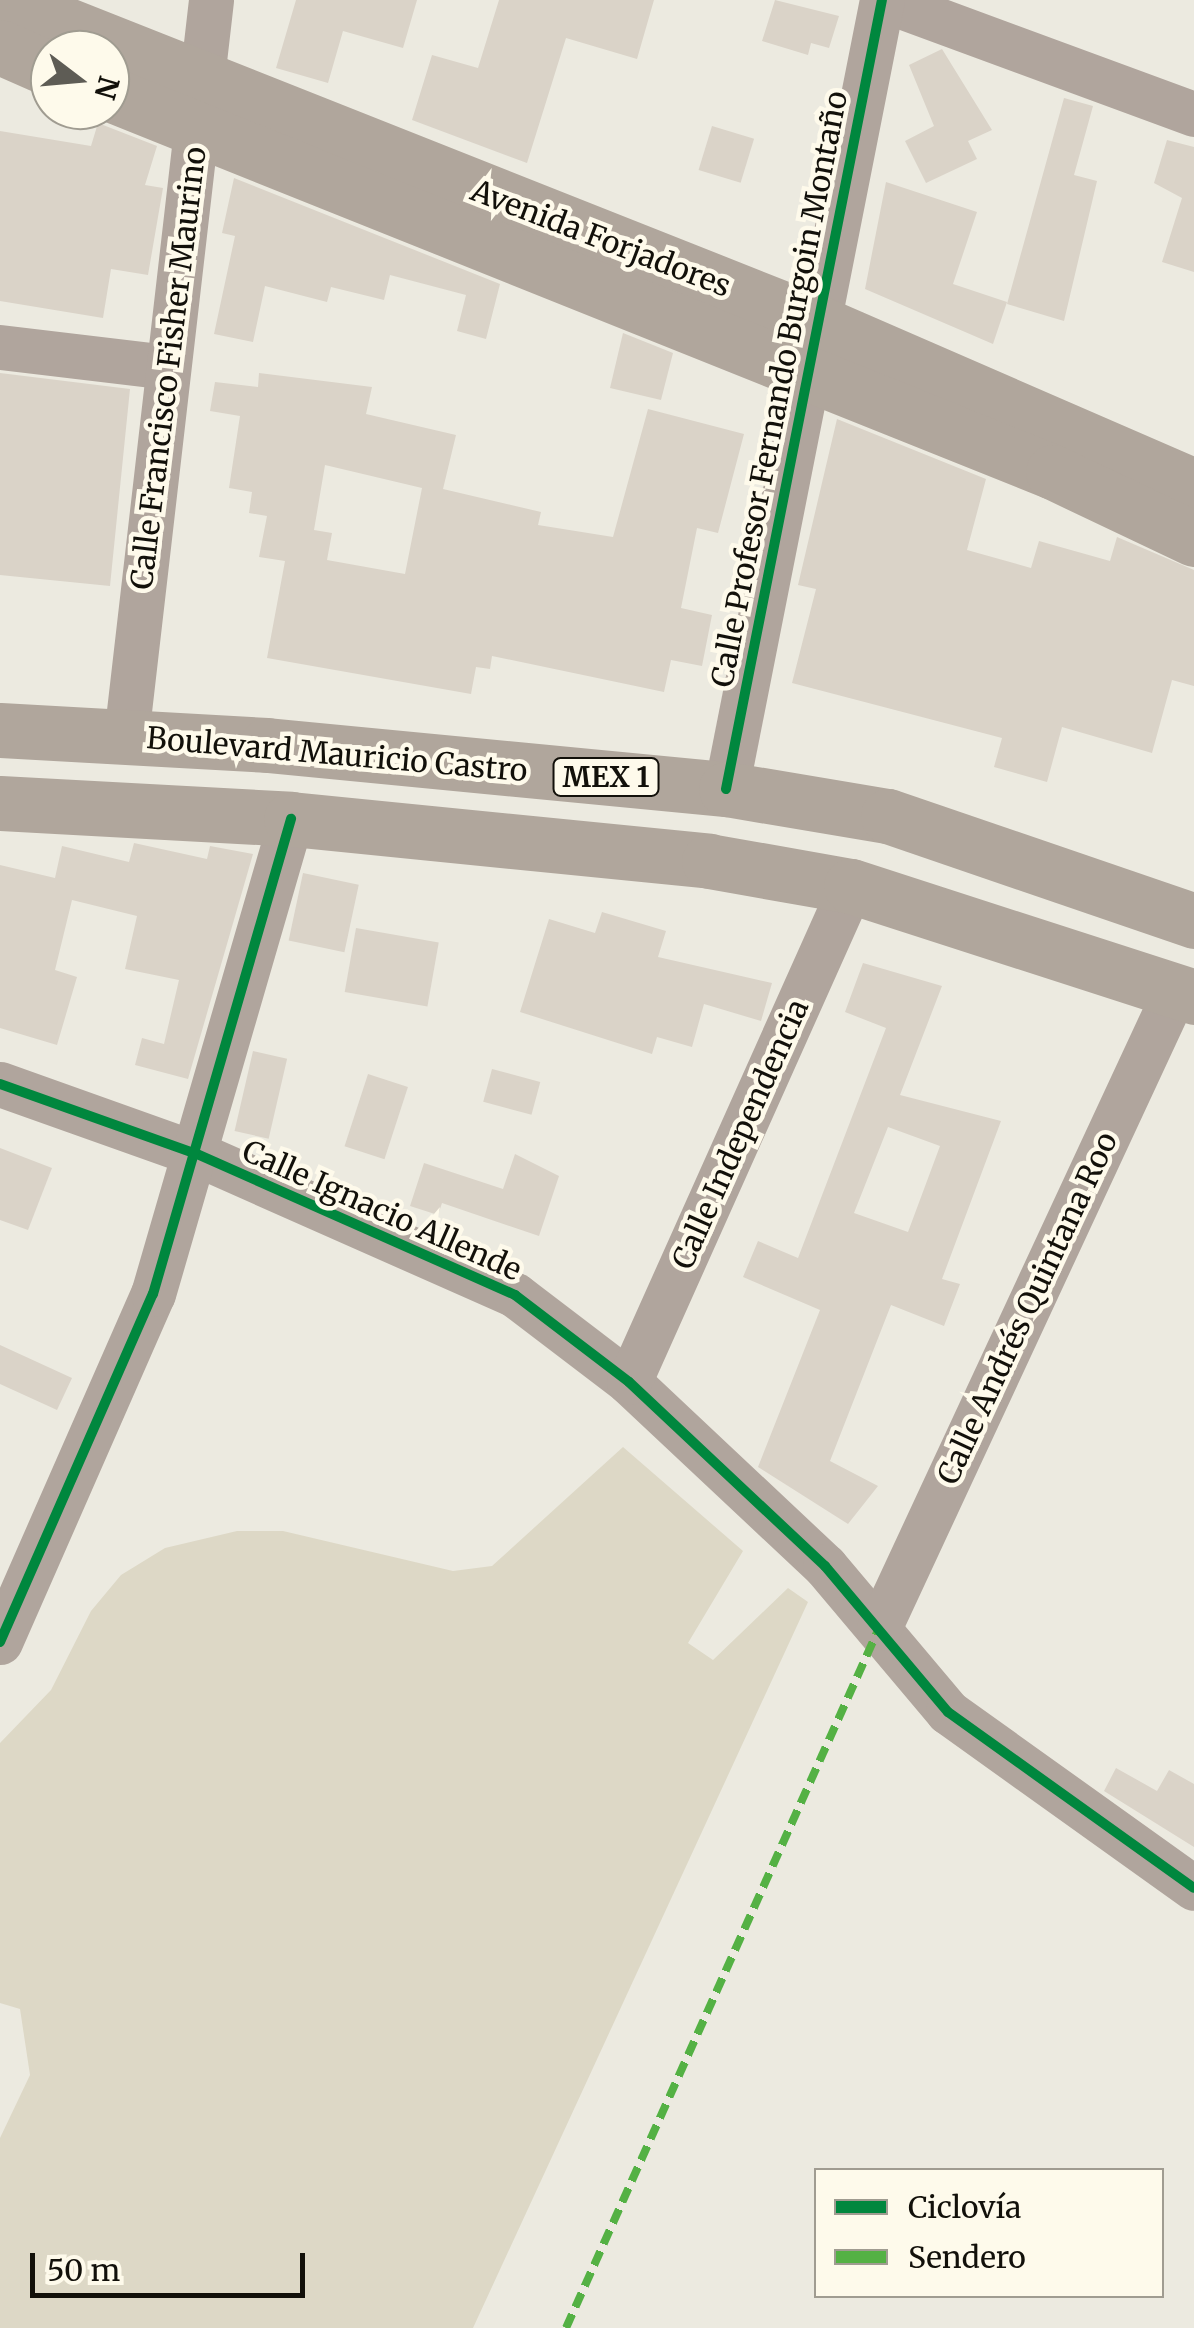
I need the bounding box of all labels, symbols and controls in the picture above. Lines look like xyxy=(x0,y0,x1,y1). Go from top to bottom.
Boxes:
north arrow xyxy=(30,30,130,130)
text: N xyxy=(87,72,127,103)
street label: Calle Profesor Fernando Burgoin Montaño xyxy=(703,88,855,690)
street label: Calle Francisco Fisher Maurino xyxy=(123,145,213,591)
street label: Avenida Forjadores xyxy=(466,172,736,304)
street label: Boulevard Mauricio Castro xyxy=(145,719,529,789)
road number: MEX 1 xyxy=(551,754,661,800)
street label: Calle Independencia xyxy=(664,994,816,1274)
street label: Calle Andrés Quintana Roo xyxy=(929,1126,1125,1490)
street label: Calle Ignacio Allende xyxy=(237,1132,527,1288)
legend xyxy=(814,2168,1164,2298)
text: Ciclovía xyxy=(908,2188,1021,2226)
scale bar xyxy=(35,2233,310,2295)
text: Sendero xyxy=(908,2238,1026,2276)
text: 50 m xyxy=(47,2251,120,2289)

